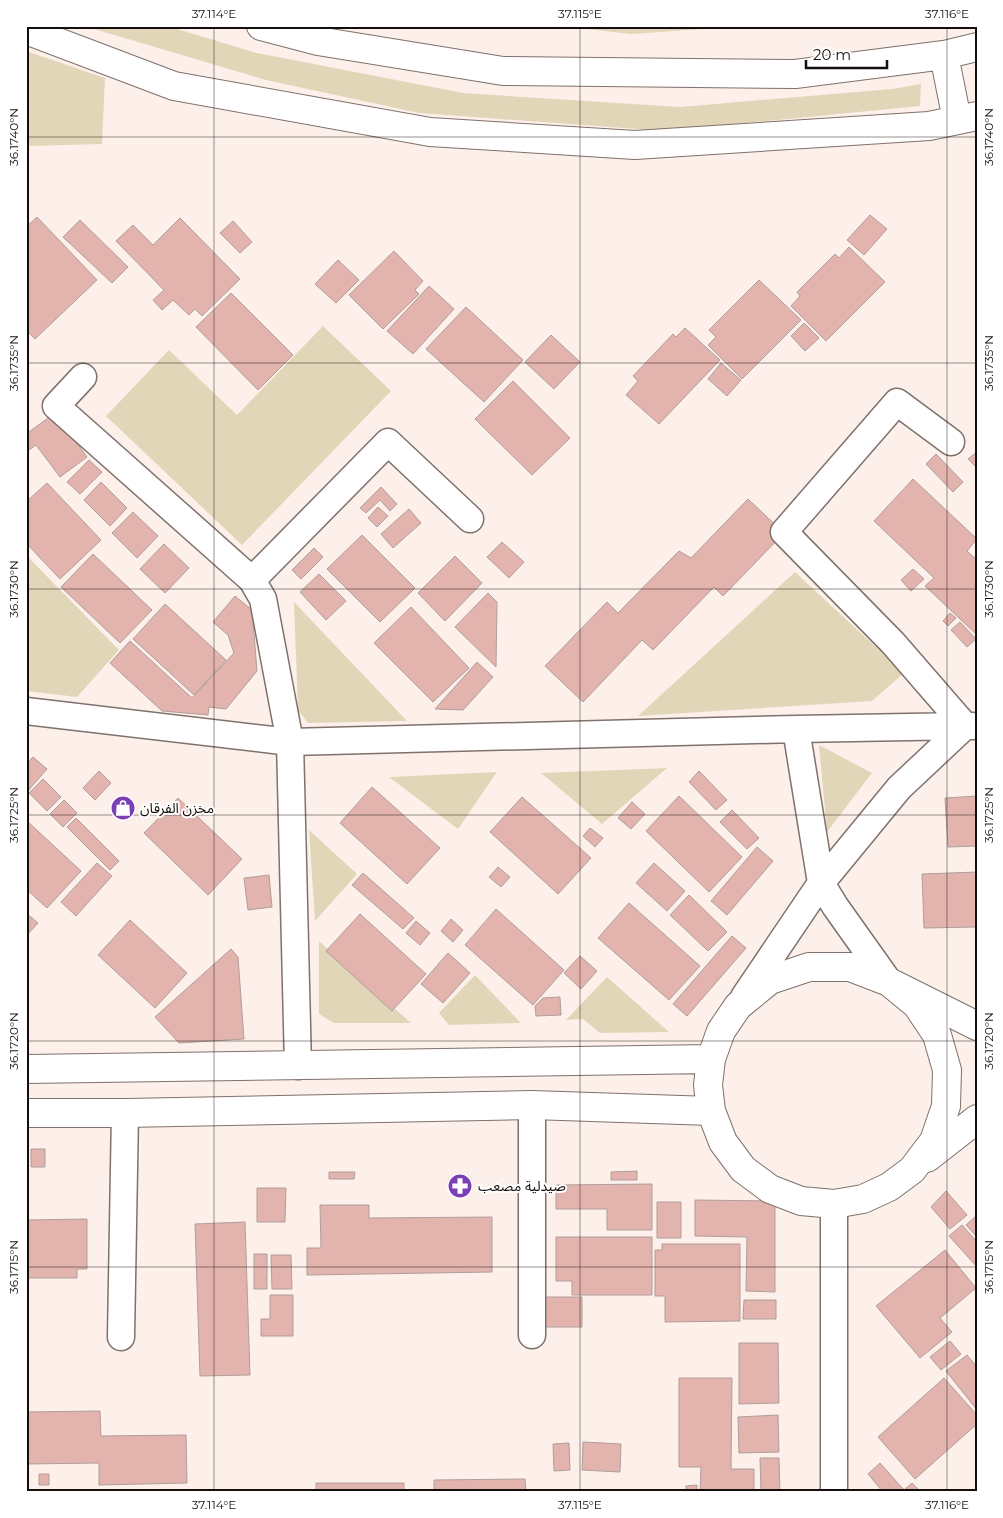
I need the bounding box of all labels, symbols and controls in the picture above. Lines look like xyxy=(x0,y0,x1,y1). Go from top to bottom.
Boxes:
text: 37.114°E xyxy=(192,6,236,21)
text: 37.115°E xyxy=(558,6,602,21)
text: 37.116°E xyxy=(925,6,969,21)
scale bar xyxy=(806,38,887,70)
text: 20 m xyxy=(813,45,851,64)
text: 36.1740°N xyxy=(6,108,21,166)
text: 36.1740°N xyxy=(981,108,996,166)
text: 36.1735°N xyxy=(6,335,21,391)
text: 36.1735°N xyxy=(981,335,996,391)
text: 36.1730°N xyxy=(6,560,21,618)
text: 36.1730°N xyxy=(981,560,996,618)
text: 36.1725°N xyxy=(6,787,21,843)
text: 36.1725°N xyxy=(981,787,996,843)
shop icon: مخزن الفرقان xyxy=(110,795,136,821)
place label: مخزن الفرقان xyxy=(140,799,214,817)
text: 36.1720°N xyxy=(6,1012,21,1070)
text: 36.1720°N xyxy=(981,1012,996,1070)
pharmacy icon: صيدلية مصعب xyxy=(447,1173,473,1199)
place label: صيدلية مصعب xyxy=(478,1177,566,1195)
text: 36.1715°N xyxy=(6,1240,21,1294)
text: 36.1715°N xyxy=(981,1240,996,1294)
text: 37.114°E xyxy=(192,1497,236,1512)
text: 37.115°E xyxy=(558,1497,602,1512)
text: 37.116°E xyxy=(925,1497,969,1512)

